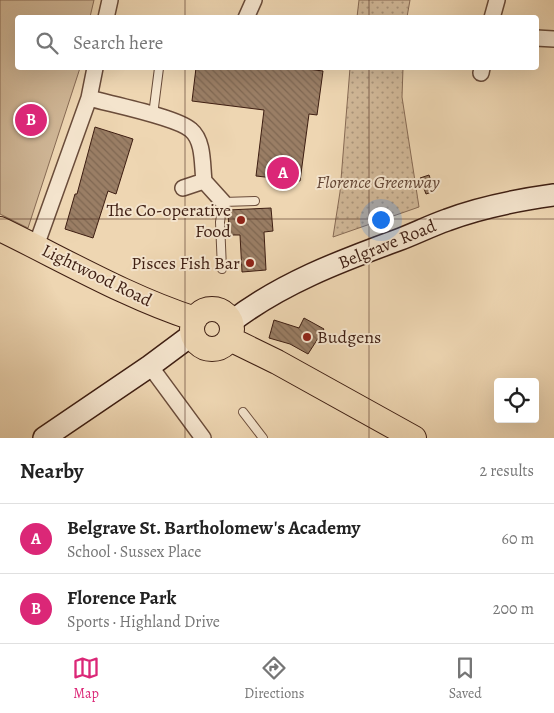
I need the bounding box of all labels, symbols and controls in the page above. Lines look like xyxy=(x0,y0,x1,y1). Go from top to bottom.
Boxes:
search box xyxy=(15,15,539,70)
icon: search xyxy=(33,29,61,57)
text: Search here xyxy=(73,30,163,56)
pin: B xyxy=(15,101,47,139)
pin: A xyxy=(267,154,299,192)
park label: Florence Greenway xyxy=(316,170,440,194)
place label: The Co-operative Food xyxy=(106,198,231,243)
your location xyxy=(368,207,394,233)
street label: Belgrave Road xyxy=(334,213,440,275)
marker: The Co-operative Food xyxy=(235,214,247,226)
street label: Lightwood Road xyxy=(38,238,156,312)
place label: Pisces Fish Bar xyxy=(131,251,240,275)
marker: Pisces Fish Bar xyxy=(244,257,256,269)
place label: Budgens xyxy=(317,325,381,349)
marker: Budgens xyxy=(301,331,313,343)
map controls xyxy=(494,378,539,423)
button: locate xyxy=(494,378,539,423)
text: Nearby xyxy=(20,457,83,485)
text: 2 results xyxy=(479,460,534,482)
text: Belgrave St. Bartholomew's Academy xyxy=(67,515,360,541)
text: A xyxy=(31,528,41,550)
text: 60 m xyxy=(502,528,534,550)
text: School · Sussex Place xyxy=(67,541,201,563)
text: Florence Park xyxy=(67,585,176,611)
text: B xyxy=(31,598,41,620)
text: 200 m xyxy=(493,598,534,620)
text: Sports · Highland Drive xyxy=(67,611,220,633)
tab: Map xyxy=(72,654,100,703)
tab: Directions xyxy=(244,654,304,703)
tab: Saved xyxy=(449,654,482,703)

